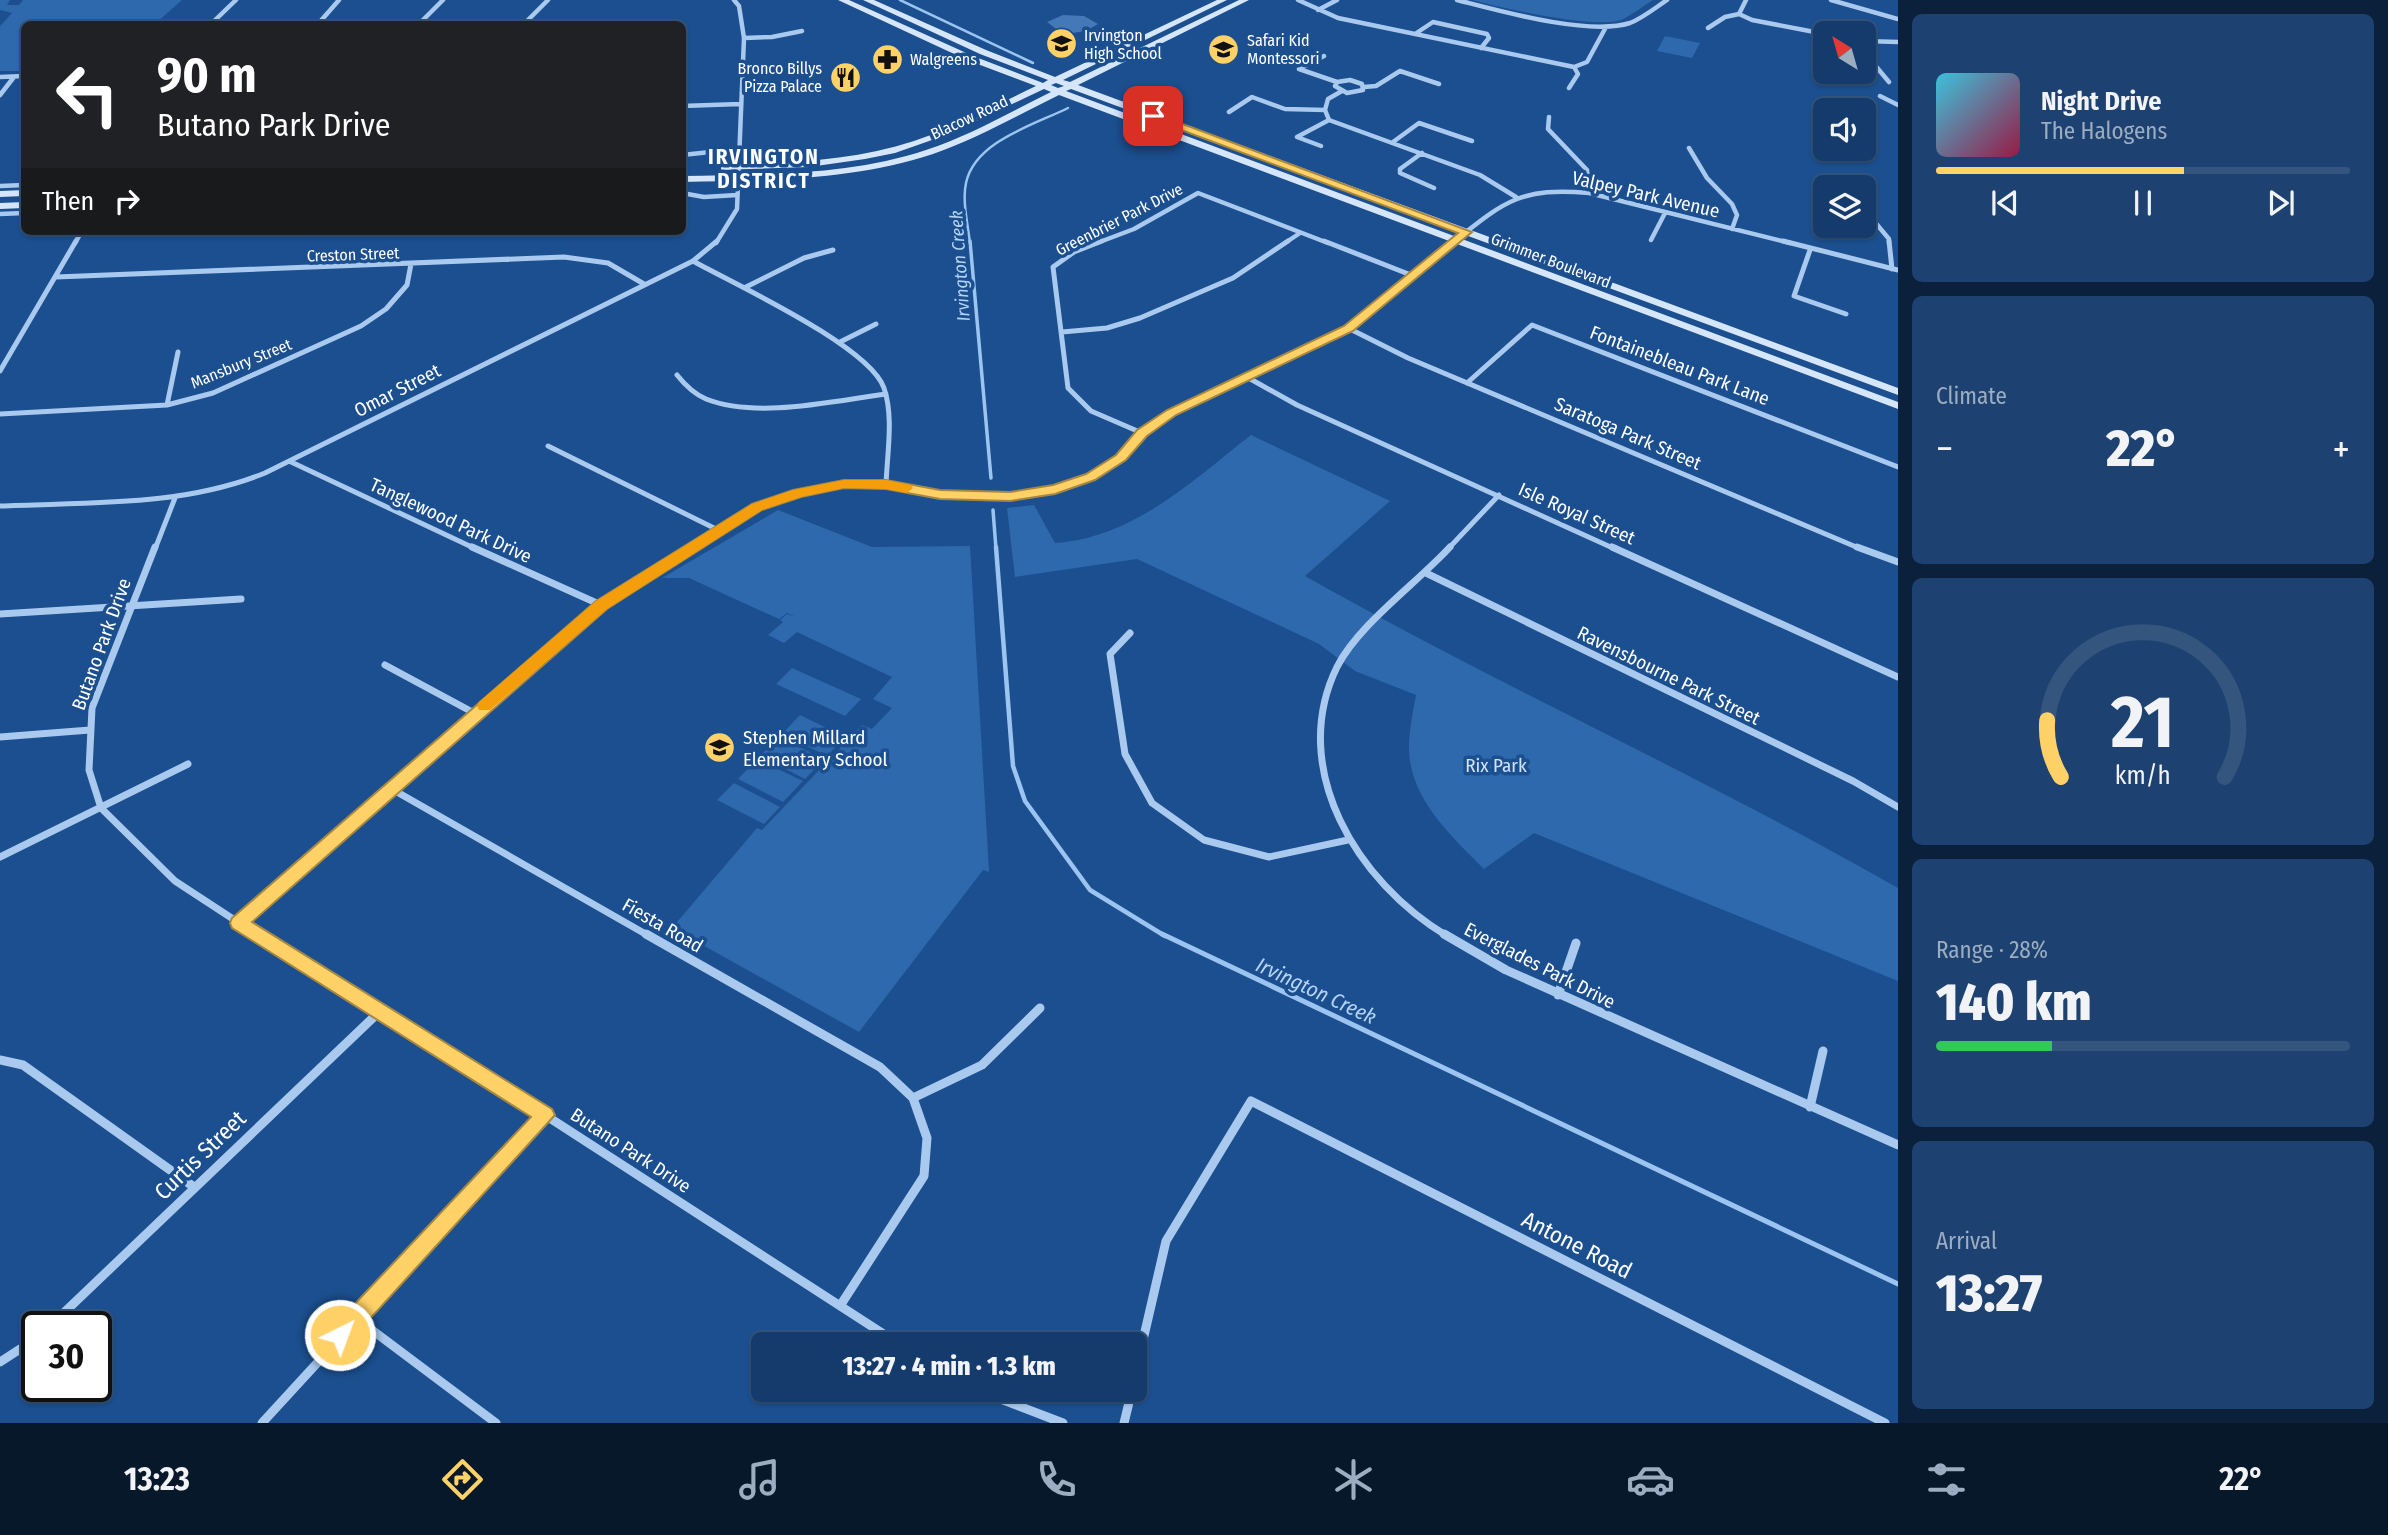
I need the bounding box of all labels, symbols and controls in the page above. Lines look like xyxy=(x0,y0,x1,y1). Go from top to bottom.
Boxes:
north arrow xyxy=(1813,21,1876,84)
map controls xyxy=(1813,21,1876,238)
place label: Irvington High School xyxy=(1084,26,1162,63)
school or university icon: Irvington High School xyxy=(1044,27,1078,61)
place label: Safari Kid Montessori xyxy=(1247,31,1320,68)
school or university icon: Safari Kid Montessori xyxy=(1207,32,1241,66)
pharmacy icon: Walgreens xyxy=(870,42,904,76)
text: 90 m xyxy=(157,46,257,105)
icon: left xyxy=(42,49,133,140)
place label: Walgreens xyxy=(910,50,977,69)
place label: Bronco Billys Pizza Palace xyxy=(738,59,822,96)
restaurant icon: Bronco Billys Pizza Palace xyxy=(828,60,862,94)
pin xyxy=(1123,86,1183,146)
text: Night Drive xyxy=(2041,86,2161,117)
street label: Blacow Road xyxy=(928,91,1011,144)
icon: arrive xyxy=(1134,97,1172,135)
button: sound xyxy=(1813,98,1876,161)
text: Butano Park Drive xyxy=(157,106,390,144)
text: The Halogens xyxy=(2041,117,2167,145)
district label: IRVINGTON DISTRICT xyxy=(708,144,820,194)
street label: Valpey Park Avenue xyxy=(1570,166,1722,223)
button: layers xyxy=(1813,175,1876,238)
street label: Greenbrier Park Drive xyxy=(1053,179,1186,260)
icon: right xyxy=(108,182,146,220)
icon: previous xyxy=(1986,184,2024,222)
icon: pause xyxy=(2124,184,2162,222)
icon: next xyxy=(2262,184,2300,222)
text: Then xyxy=(42,186,94,217)
water label: Irvington Creek xyxy=(945,210,975,322)
street label: Grimmer Boulevard xyxy=(1488,229,1613,292)
street label: Creston Street xyxy=(306,243,400,266)
street label: Fontainebleau Park Lane xyxy=(1587,321,1773,410)
street label: Mansbury Street xyxy=(188,334,295,392)
street label: Omar Street xyxy=(350,359,445,422)
text: Climate xyxy=(1936,382,2007,410)
street label: Saratoga Park Street xyxy=(1551,392,1705,475)
text: 22° xyxy=(2106,417,2180,480)
text: − xyxy=(1936,426,1953,472)
text: + xyxy=(2333,426,2350,472)
street label: Tanglewood Park Drive xyxy=(366,473,535,568)
street label: Isle Royal Street xyxy=(1515,477,1639,550)
street label: Butano Park Drive xyxy=(67,575,136,713)
street label: Ravensbourne Park Street xyxy=(1574,621,1765,730)
text: 21 xyxy=(2110,680,2175,767)
place label: Stephen Millard Elementary School xyxy=(743,726,888,771)
school or university icon: Stephen Millard Elementary School xyxy=(703,731,737,765)
park label: Rix Park xyxy=(1465,754,1527,777)
text: km/h xyxy=(2115,761,2171,791)
street label: Fiesta Road xyxy=(618,893,707,958)
street label: Everglades Park Drive xyxy=(1460,917,1619,1013)
text: Range · 28% xyxy=(1936,936,2048,964)
water label: Irvington Creek xyxy=(1252,952,1380,1030)
text: 140 km xyxy=(1936,971,2092,1034)
street label: Butano Park Drive xyxy=(566,1103,695,1198)
street label: Curtis Street xyxy=(148,1104,252,1206)
street label: Antone Road xyxy=(1517,1205,1637,1285)
text: Arrival xyxy=(1936,1227,1997,1255)
text: 13:27 xyxy=(1936,1262,2042,1325)
position arrow xyxy=(303,1298,377,1372)
speed limit sign: 30 xyxy=(21,1311,112,1402)
text: 13:27 · 4 min · 1.3 km xyxy=(842,1351,1056,1382)
icon: directions xyxy=(438,1455,487,1504)
icon: music xyxy=(735,1455,784,1504)
icon: phone xyxy=(1032,1455,1081,1504)
icon: climate xyxy=(1329,1455,1378,1504)
icon: car xyxy=(1626,1455,1675,1504)
icon: filters xyxy=(1922,1455,1971,1504)
text: 13:23 xyxy=(124,1460,190,1498)
text: 22° xyxy=(2219,1460,2264,1498)

